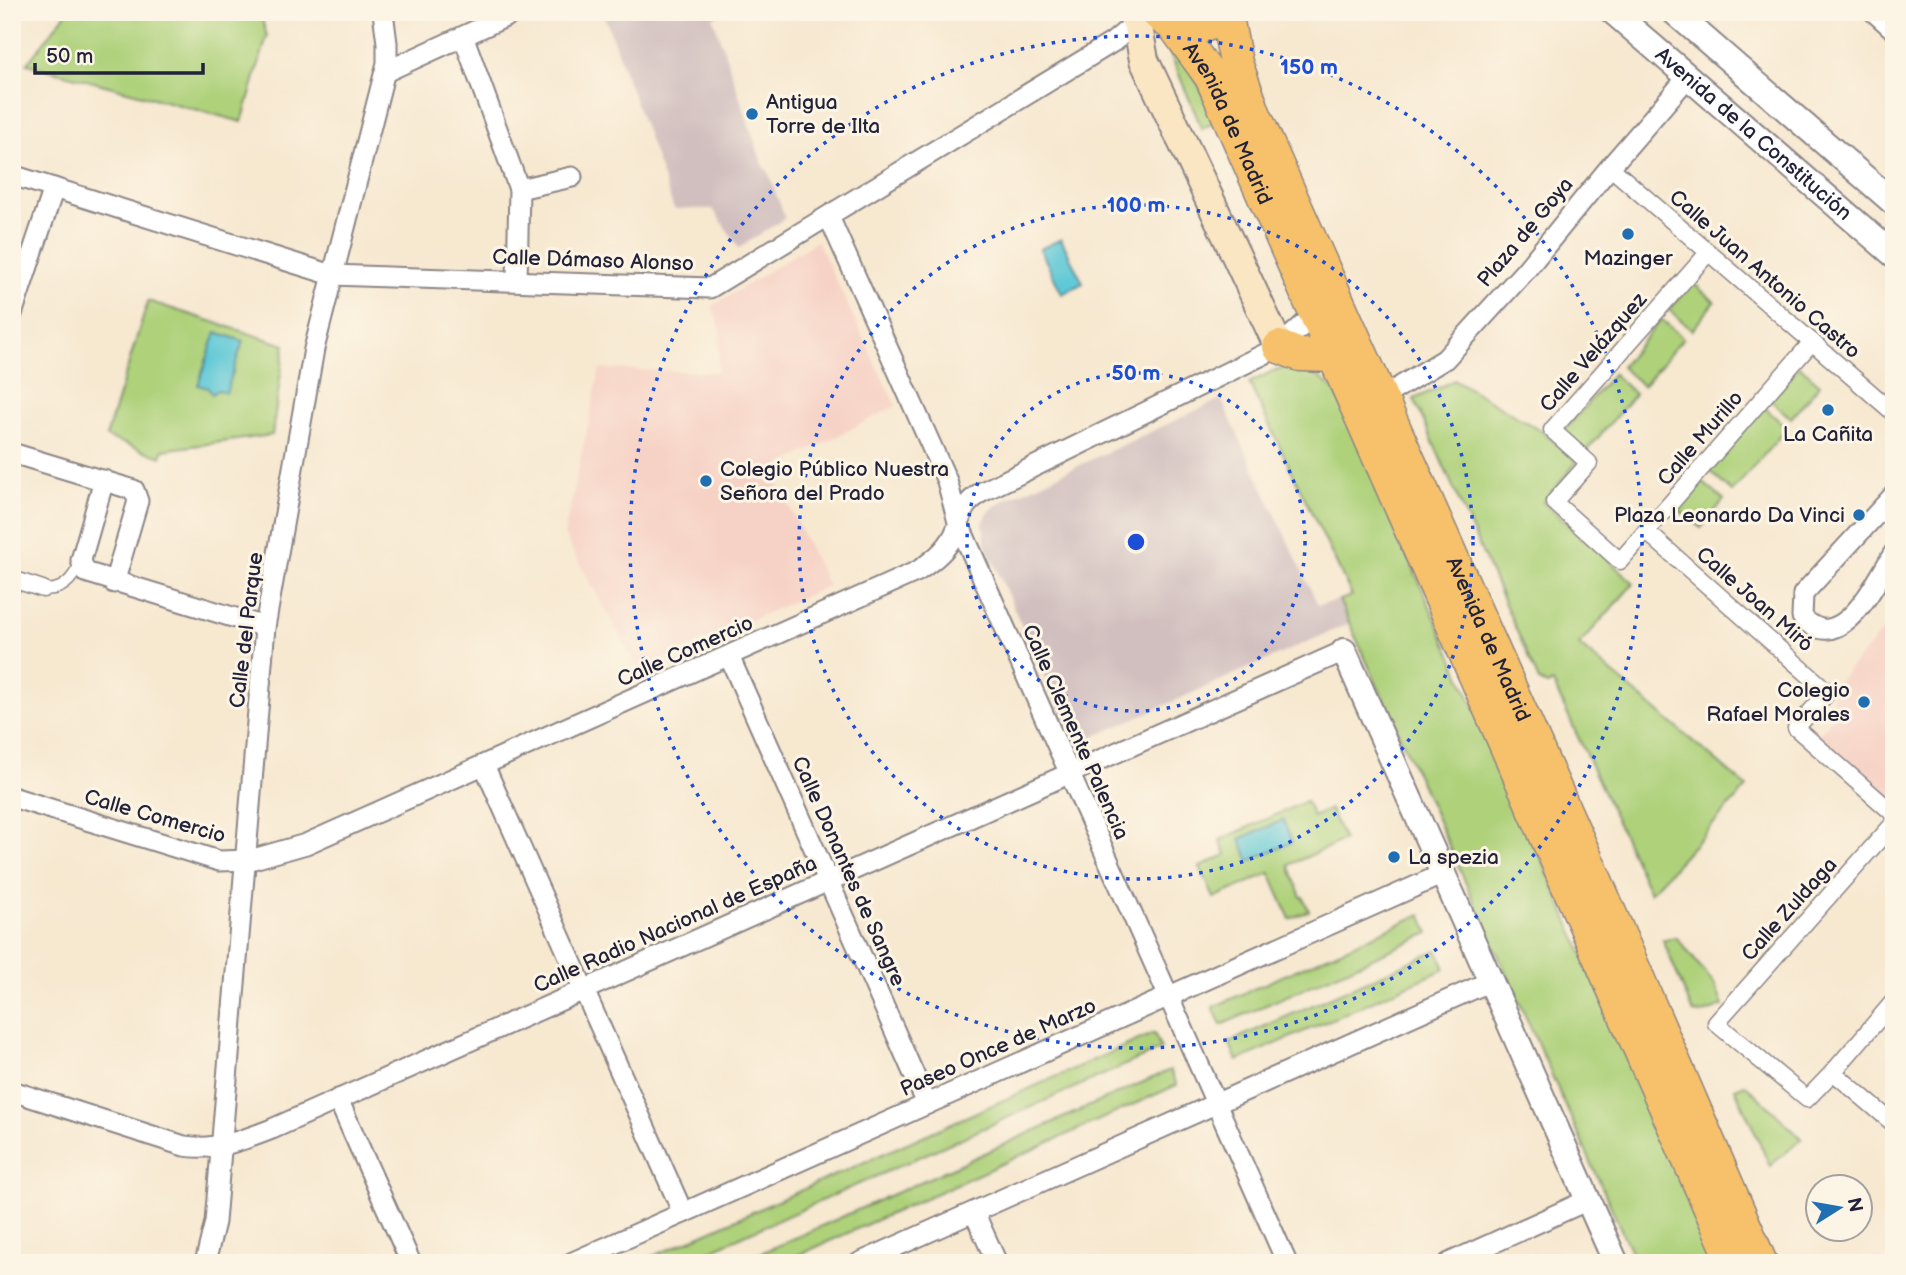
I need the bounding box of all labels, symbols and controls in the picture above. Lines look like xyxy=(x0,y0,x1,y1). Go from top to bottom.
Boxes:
scale bar xyxy=(35,32,203,76)
street label: Avenida de Madrid xyxy=(1177,38,1278,208)
street label: Avenida de la Constitución xyxy=(1650,42,1857,226)
text: 50 m xyxy=(46,44,93,69)
text: 150 m xyxy=(1280,55,1338,80)
place label: Antigua Torre de Ilta xyxy=(766,90,880,139)
marker: Antigua Torre de Ilta xyxy=(744,106,760,122)
street label: Plaza de Goya xyxy=(1472,172,1578,292)
street label: Calle Juan Antonio Castro xyxy=(1664,185,1865,364)
text: 100 m xyxy=(1107,193,1165,218)
marker: Mazinger xyxy=(1620,226,1636,242)
street label: Calle Dámaso Alonso xyxy=(492,244,694,277)
place label: Mazinger xyxy=(1584,246,1673,271)
street label: Calle Velázquez xyxy=(1535,287,1653,417)
text: 50 m xyxy=(1112,361,1160,386)
street label: Calle Murillo xyxy=(1652,386,1748,491)
marker: La Cañita xyxy=(1820,402,1836,418)
place label: La Cañita xyxy=(1783,422,1873,447)
place label: Colegio Público Nuestra Señora del Prado xyxy=(720,457,949,506)
marker: Colegio Público Nuestra Señora del Prado xyxy=(698,473,714,489)
place label: Plaza Leonardo Da Vinci xyxy=(1614,503,1845,528)
marker: Plaza Leonardo Da Vinci xyxy=(1851,507,1867,523)
centre of rings xyxy=(1124,530,1148,554)
street label: Calle Joan Miró xyxy=(1691,542,1818,657)
street label: Calle del Parque xyxy=(225,551,268,709)
street label: Avenida de Madrid xyxy=(1440,553,1536,725)
street label: Calle Comercio xyxy=(613,610,757,693)
street label: Calle Clemente Palencia xyxy=(1017,621,1134,844)
place label: Colegio Rafael Morales xyxy=(1706,678,1850,727)
marker: Colegio Rafael Morales xyxy=(1856,694,1872,710)
street label: Calle Donantes de Sangre xyxy=(787,752,911,990)
street label: Calle Comercio xyxy=(81,784,229,849)
place label: La spezia xyxy=(1408,845,1499,870)
marker: La spezia xyxy=(1386,849,1402,865)
street label: Calle Radio Nacional de España xyxy=(530,850,821,998)
street label: Calle Zuldaga xyxy=(1736,852,1842,966)
street label: Paseo Once de Marzo xyxy=(896,993,1100,1102)
north arrow xyxy=(1804,1174,1874,1244)
text: N xyxy=(1842,1196,1867,1214)

